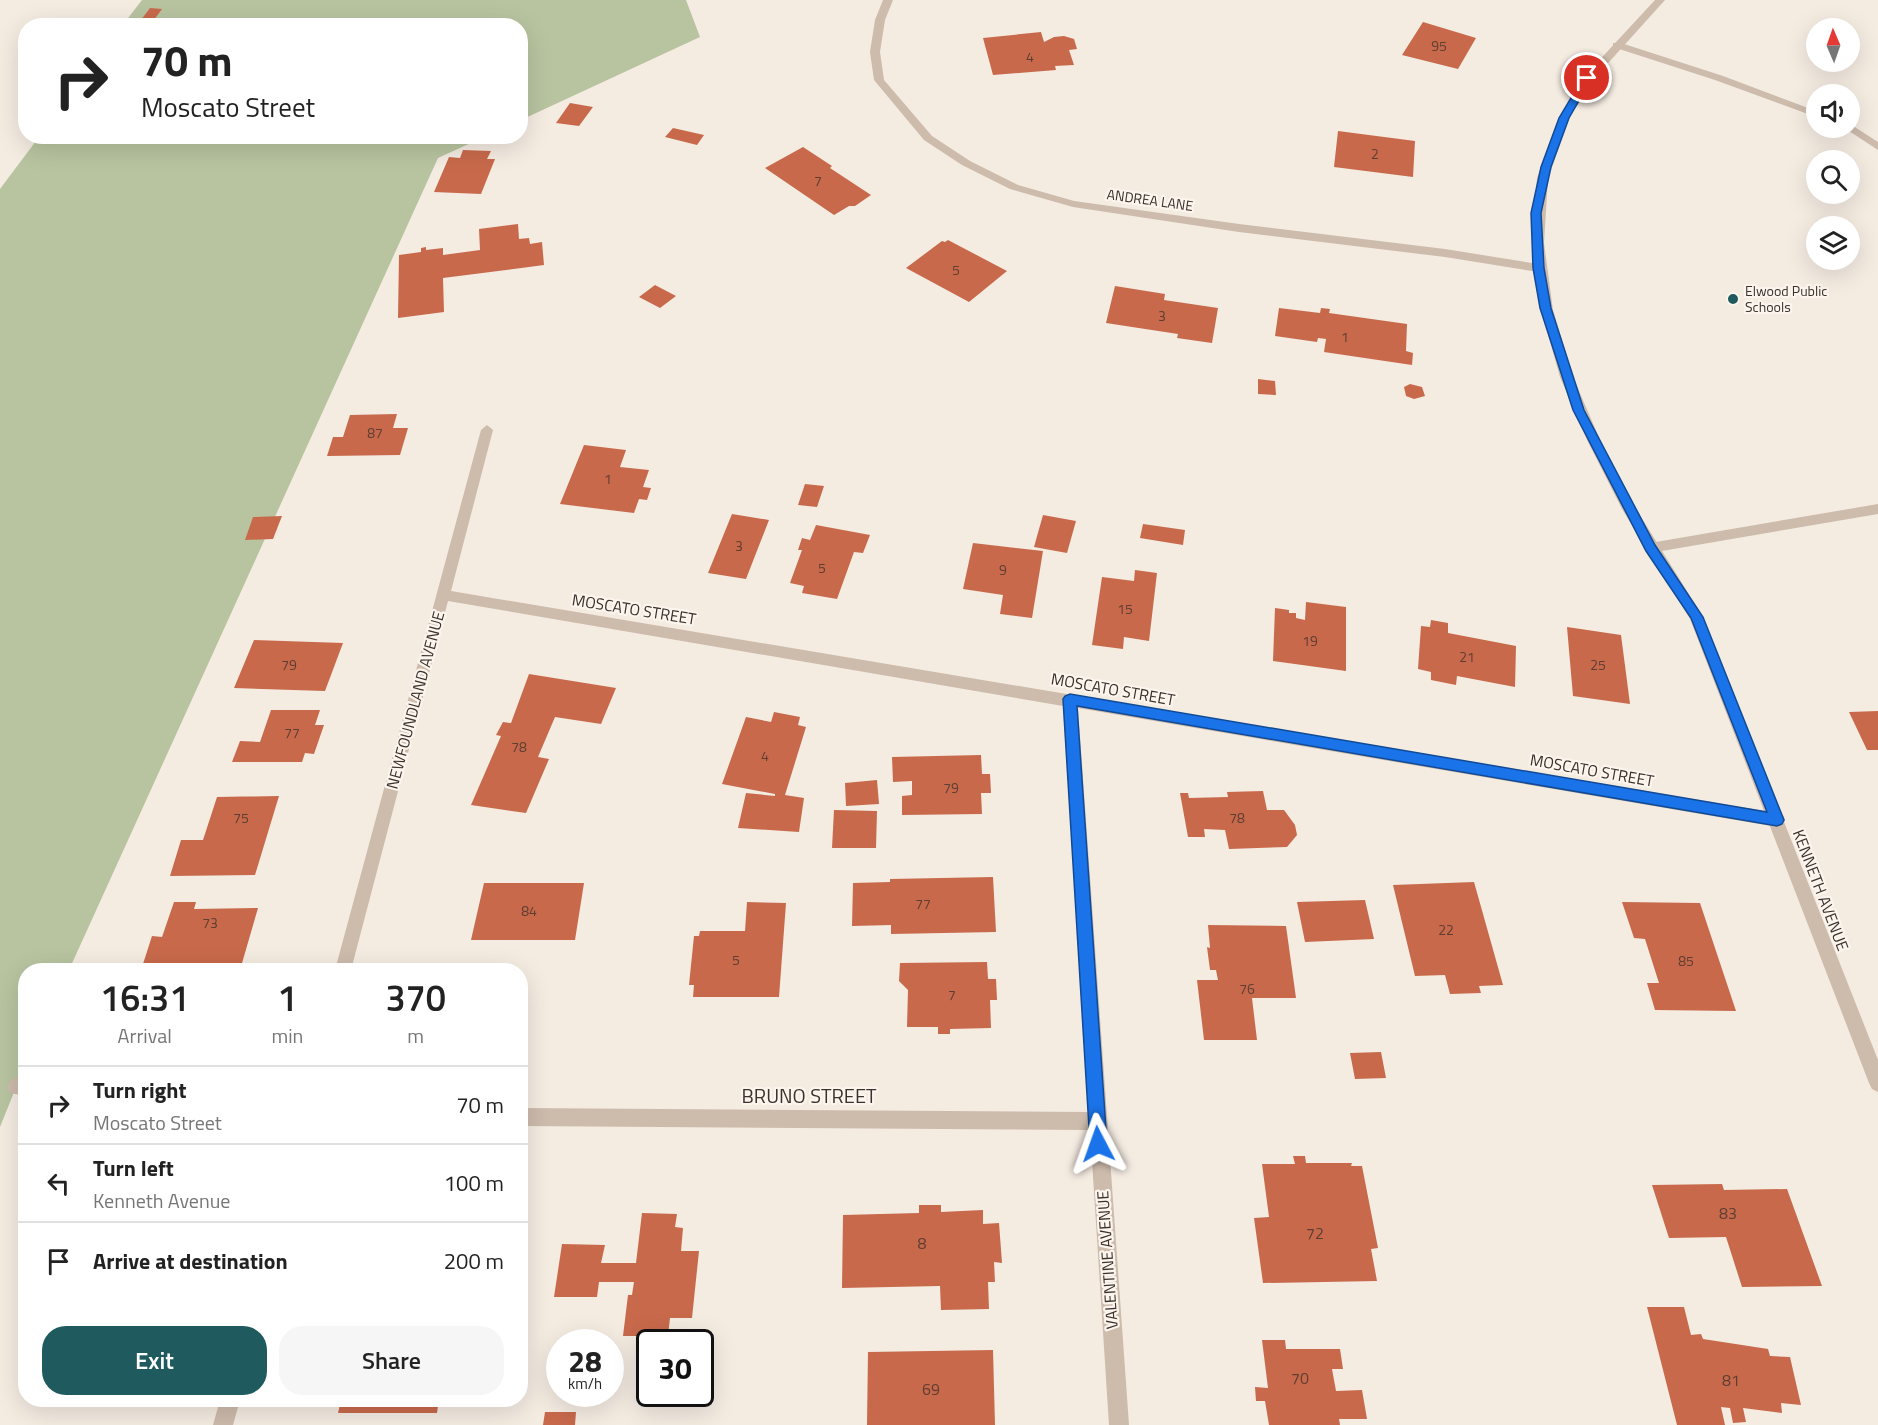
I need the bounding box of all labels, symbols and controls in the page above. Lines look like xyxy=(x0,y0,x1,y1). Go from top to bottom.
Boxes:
north arrow xyxy=(1806,18,1860,72)
map controls xyxy=(1806,18,1860,270)
text: 70 m xyxy=(141,28,233,92)
house number: 95 xyxy=(1431,35,1447,56)
icon: right xyxy=(42,42,120,120)
house number: 4 xyxy=(1026,46,1034,67)
pin xyxy=(1561,52,1612,103)
icon: arrive xyxy=(1570,61,1603,94)
button: sound xyxy=(1806,84,1860,138)
text: Moscato Street xyxy=(141,86,315,127)
house number: 2 xyxy=(1371,143,1379,164)
button: search xyxy=(1806,150,1860,204)
house number: 7 xyxy=(814,170,822,191)
street label: ANDREA LANE xyxy=(1106,183,1195,216)
button: layers xyxy=(1806,216,1860,270)
house number: 5 xyxy=(952,259,960,280)
place label: Elwood Public Schools xyxy=(1745,280,1827,317)
marker: Elwood Public Schools xyxy=(1726,292,1740,306)
house number: 3 xyxy=(1158,305,1166,326)
house number: 1 xyxy=(1341,326,1349,347)
house number: 87 xyxy=(367,422,383,443)
house number: 1 xyxy=(604,468,612,489)
house number: 3 xyxy=(735,535,743,556)
house number: 5 xyxy=(818,557,826,578)
house number: 9 xyxy=(999,559,1007,580)
street label: MOSCATO STREET xyxy=(570,587,698,631)
house number: 15 xyxy=(1117,598,1133,619)
street label: NEWFOUNDLAND AVENUE xyxy=(380,608,450,792)
house number: 19 xyxy=(1302,630,1318,651)
house number: 21 xyxy=(1459,646,1475,667)
house number: 79 xyxy=(281,654,297,675)
house number: 25 xyxy=(1590,654,1606,675)
street label: MOSCATO STREET xyxy=(1049,666,1177,712)
house number: 77 xyxy=(284,722,300,743)
house number: 78 xyxy=(511,736,527,757)
house number: 4 xyxy=(761,745,769,766)
street label: MOSCATO STREET xyxy=(1528,747,1656,793)
house number: 79 xyxy=(943,777,959,798)
house number: 75 xyxy=(233,807,249,828)
house number: 78 xyxy=(1229,807,1245,828)
street label: KENNETH AVENUE xyxy=(1787,826,1855,954)
house number: 77 xyxy=(915,893,931,914)
house number: 84 xyxy=(521,900,537,921)
house number: 73 xyxy=(202,912,218,933)
house number: 22 xyxy=(1438,919,1454,940)
house number: 5 xyxy=(732,949,740,970)
house number: 85 xyxy=(1678,950,1694,971)
text: 16:31 xyxy=(100,970,189,1025)
text: 1 xyxy=(277,970,297,1025)
text: 370 xyxy=(385,970,446,1025)
house number: 76 xyxy=(1239,978,1255,999)
house number: 7 xyxy=(948,984,956,1005)
text: Arrival xyxy=(118,1020,172,1051)
text: min xyxy=(271,1020,303,1051)
text: m xyxy=(407,1020,424,1051)
text: Turn right xyxy=(93,1073,187,1107)
street label: BRUNO STREET xyxy=(742,1080,877,1111)
text: 70 m xyxy=(456,1088,504,1122)
icon: right xyxy=(42,1089,75,1122)
text: Moscato Street xyxy=(93,1107,222,1138)
position arrow xyxy=(1066,1112,1130,1176)
text: Turn left xyxy=(93,1151,174,1185)
text: 100 m xyxy=(444,1166,504,1200)
icon: left xyxy=(42,1167,75,1200)
text: Kenneth Avenue xyxy=(93,1185,230,1216)
street label: VALENTINE AVENUE xyxy=(1090,1190,1124,1330)
house number: 83 xyxy=(1719,1201,1737,1225)
house number: 72 xyxy=(1306,1221,1324,1245)
house number: 8 xyxy=(918,1231,927,1255)
text: Arrive at destination xyxy=(93,1244,288,1278)
text: 200 m xyxy=(444,1244,504,1278)
icon: arrive xyxy=(42,1245,75,1278)
button: Exit xyxy=(42,1326,267,1395)
button: Share xyxy=(279,1326,504,1395)
speed limit sign: 30 xyxy=(636,1329,714,1407)
text: 28 xyxy=(568,1338,602,1384)
house number: 70 xyxy=(1291,1366,1309,1390)
house number: 81 xyxy=(1722,1368,1740,1392)
text: km/h xyxy=(568,1372,602,1395)
house number: 69 xyxy=(922,1377,940,1401)

